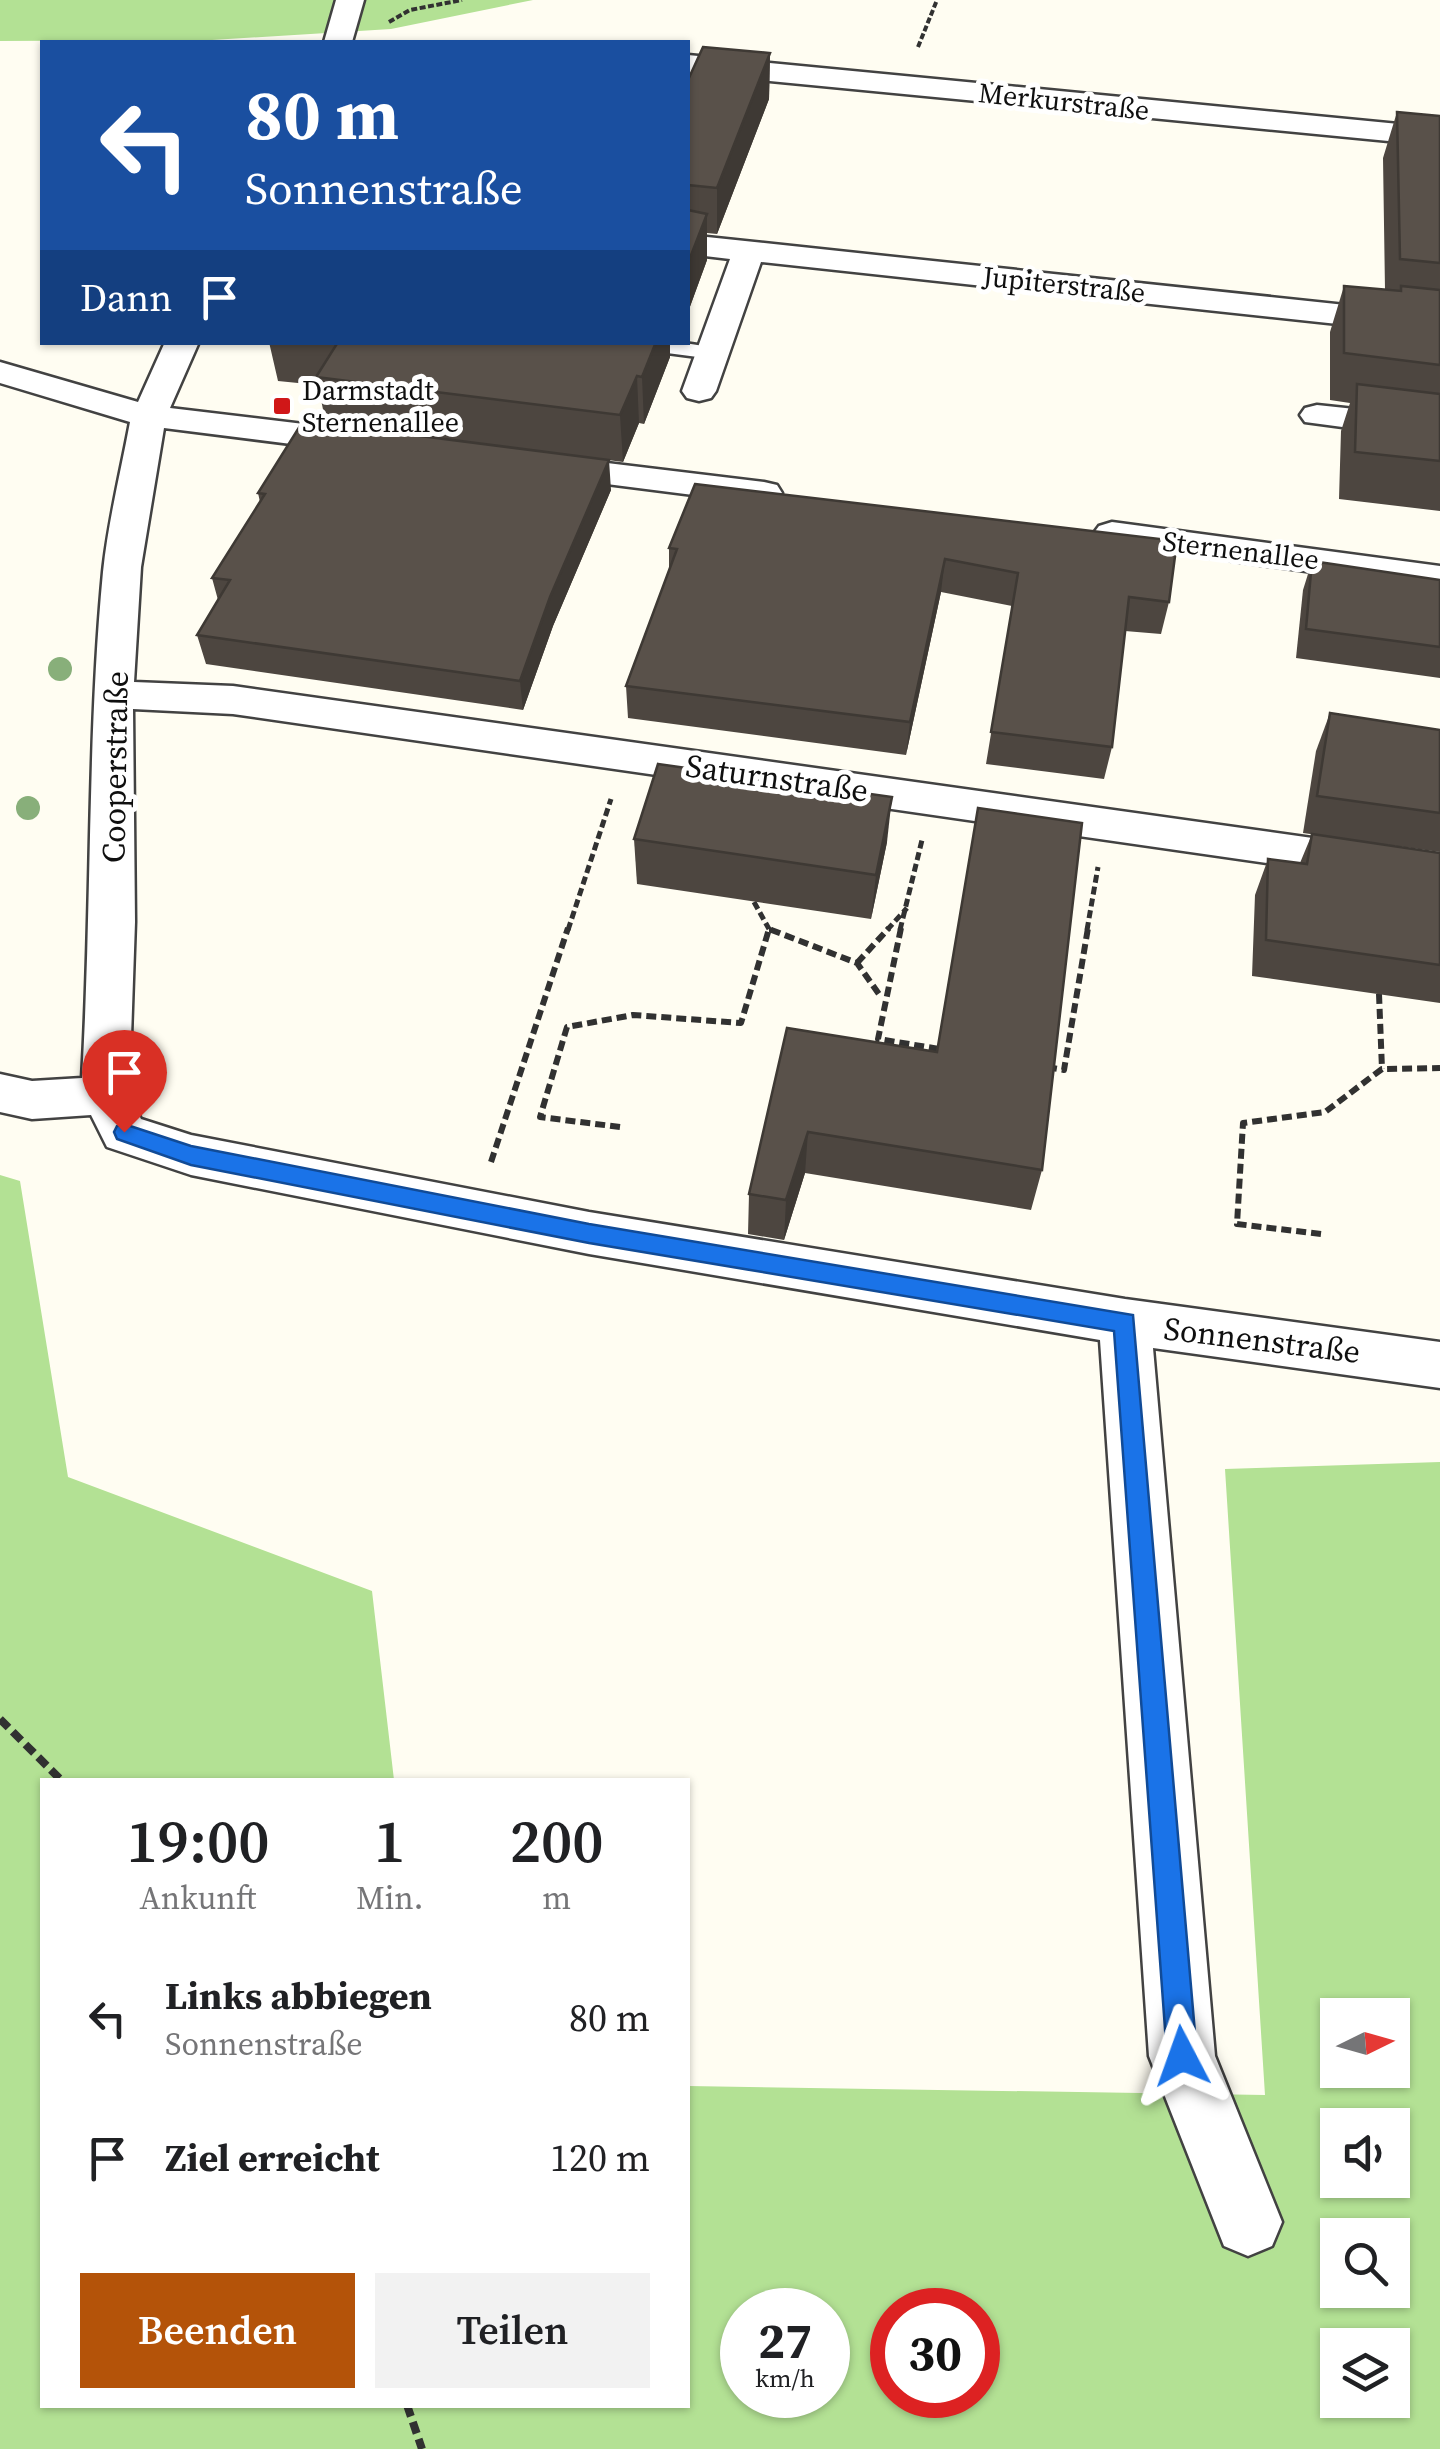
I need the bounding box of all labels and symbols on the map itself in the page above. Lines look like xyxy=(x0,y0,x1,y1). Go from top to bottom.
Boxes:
street label: Merkurstraße xyxy=(977,73,1151,129)
street label: Jupiterstraße xyxy=(980,256,1147,311)
place label: Darmstadt Sternenallee xyxy=(302,371,459,441)
marker: Darmstadt Sternenallee xyxy=(271,395,293,417)
street label: Sternenallee xyxy=(1161,522,1321,578)
street label: Cooperstraße xyxy=(91,671,139,863)
street label: Saturnstraße xyxy=(683,743,871,813)
pin xyxy=(82,1030,167,1133)
street label: Sonnenstraße xyxy=(1161,1306,1363,1374)
north arrow xyxy=(1320,1998,1410,2088)
position arrow xyxy=(1130,2004,1234,2108)
speed limit sign: 30 xyxy=(870,2288,1000,2418)

